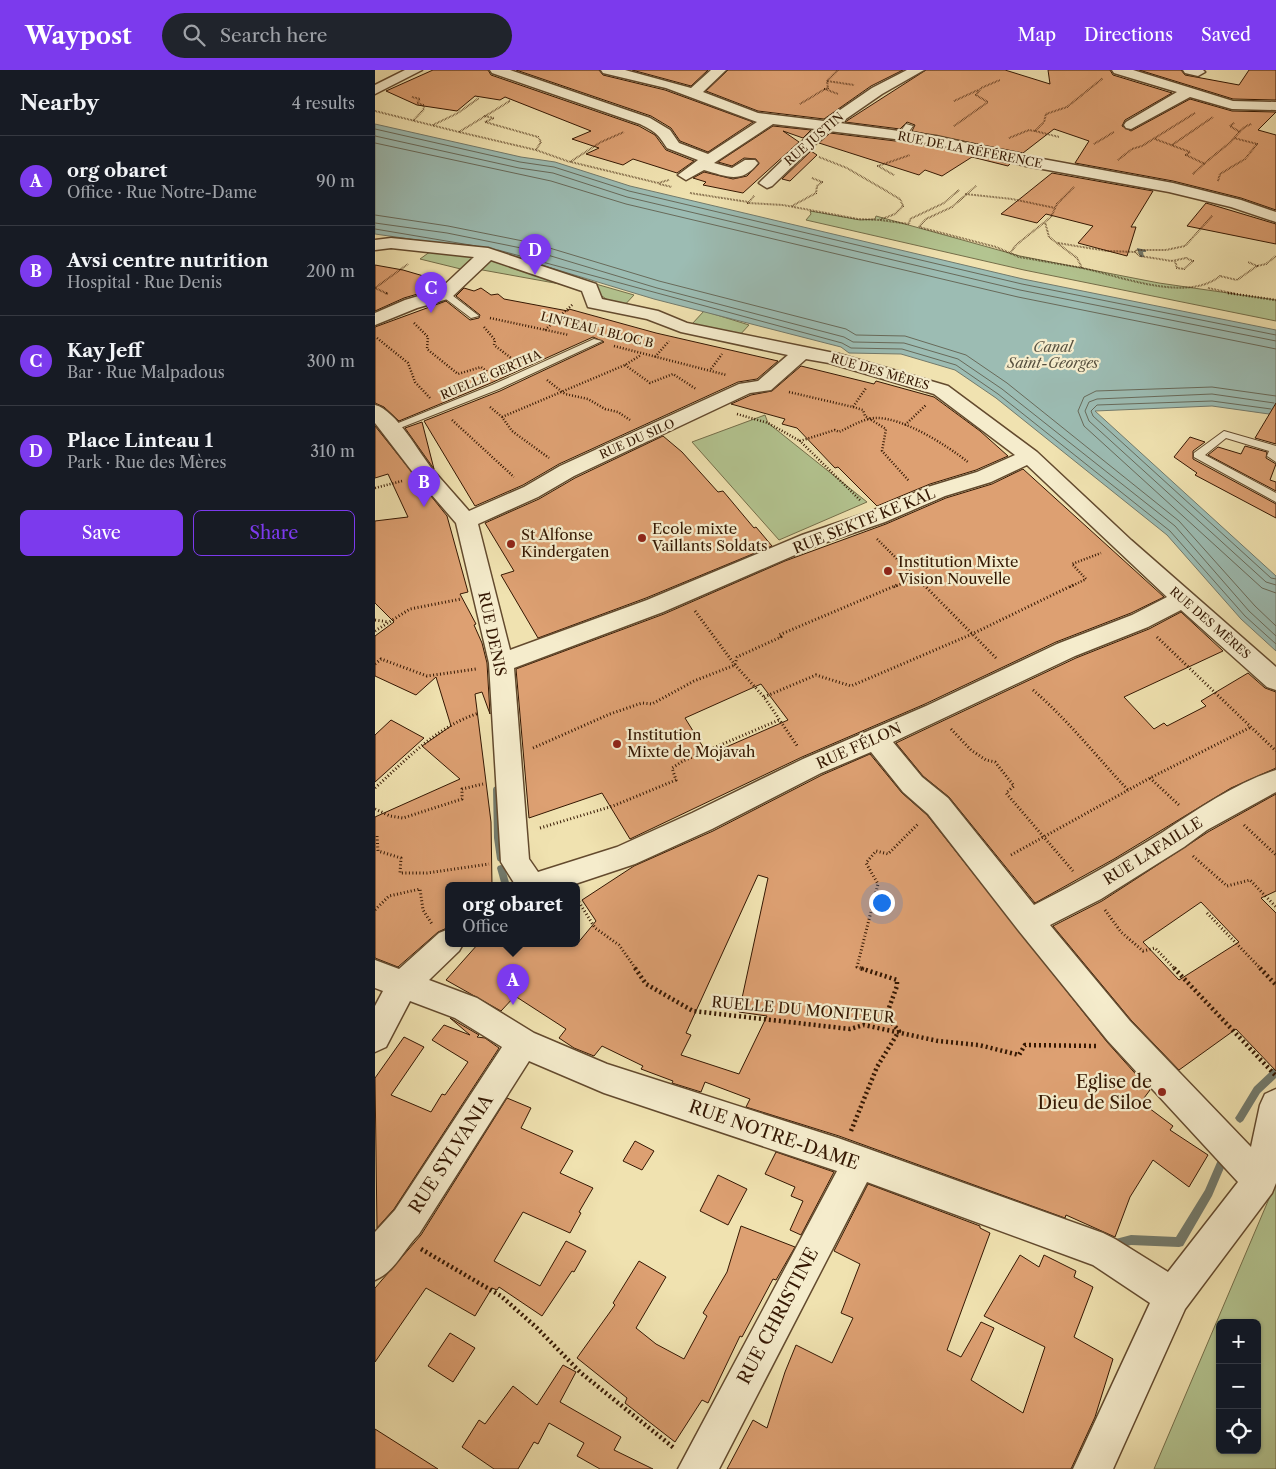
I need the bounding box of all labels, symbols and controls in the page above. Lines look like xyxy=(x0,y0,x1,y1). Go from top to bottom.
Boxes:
search box xyxy=(162,13,512,58)
text: Waypost xyxy=(25,21,132,50)
icon: search xyxy=(180,21,208,49)
text: Search here xyxy=(220,24,327,47)
text: Map xyxy=(1017,24,1056,46)
text: Directions xyxy=(1084,24,1173,46)
text: Saved xyxy=(1201,24,1251,46)
text: Nearby xyxy=(20,90,99,115)
text: 4 results xyxy=(292,93,355,113)
street label: RUE JUSTIN xyxy=(781,109,846,168)
street label: RUE DE LA RÉFÉRENCE xyxy=(896,127,1044,171)
text: org obaret xyxy=(67,159,168,182)
text: A xyxy=(30,171,42,191)
text: 90 m xyxy=(316,171,355,191)
text: Office · Rue Notre-Dame xyxy=(67,182,257,202)
pin: D xyxy=(519,234,551,275)
text: Avsi centre nutrition xyxy=(67,249,269,272)
text: B xyxy=(30,261,42,281)
text: 200 m xyxy=(306,261,355,281)
text: Hospital · Rue Denis xyxy=(67,272,222,292)
pin: C xyxy=(415,272,447,313)
street label: LINTEAU 1 BLOC B xyxy=(539,308,655,351)
water label: Canal Saint-Georges xyxy=(1006,338,1100,372)
text: Kay Jeff xyxy=(67,339,142,362)
street label: RUELLE GERTHA xyxy=(438,346,544,403)
street label: RUE DES MÈRES xyxy=(829,349,932,393)
text: C xyxy=(30,351,42,371)
text: 300 m xyxy=(307,351,355,371)
text: Bar · Rue Malpadous xyxy=(67,362,225,382)
street label: RUE DU SILO xyxy=(597,415,677,462)
text: Place Linteau 1 xyxy=(67,429,213,452)
text: D xyxy=(29,441,43,461)
text: 310 m xyxy=(310,441,355,461)
text: Park · Rue des Mères xyxy=(67,452,226,472)
pin: B xyxy=(408,466,440,507)
street label: RUE SEKTE KE KAL xyxy=(790,483,938,558)
button: Save xyxy=(20,510,183,556)
button: Share xyxy=(193,510,355,556)
place label: Ecole mixte Vaillants Soldats xyxy=(651,519,768,555)
place label: St Alfonse Kindergaten xyxy=(521,525,610,561)
marker: Ecole mixte Vaillants Soldats xyxy=(636,532,648,544)
marker: St Alfonse Kindergaten xyxy=(505,538,517,550)
place label: Institution Mixte Vision Nouvelle xyxy=(897,552,1019,588)
marker: Institution Mixte Vision Nouvelle xyxy=(882,565,894,577)
street label: RUE DES MÈRES xyxy=(1167,583,1254,662)
street label: RUE DENIS xyxy=(474,590,511,678)
street label: RUE FÉLON xyxy=(813,718,904,773)
place label: Institution Mixte de Mojavah xyxy=(627,725,756,761)
marker: Institution Mixte de Mojavah xyxy=(611,738,623,750)
street label: RUE LAFAILLE xyxy=(1100,813,1206,889)
popup xyxy=(445,882,580,947)
your location xyxy=(869,890,895,916)
text: org obaret xyxy=(462,893,563,916)
text: Office xyxy=(462,916,508,936)
pin: A xyxy=(497,964,529,1005)
street label: RUELLE DU MONITEUR xyxy=(711,992,896,1027)
place label: Eglise de Dieu de Siloe xyxy=(1037,1071,1152,1114)
marker: Eglise de Dieu de Siloe xyxy=(1156,1086,1168,1098)
street label: RUE SYLVANIA xyxy=(404,1090,498,1218)
street label: RUE NOTRE-DAME xyxy=(686,1095,862,1175)
street label: RUE CHRISTINE xyxy=(733,1244,823,1388)
map controls xyxy=(1216,1319,1261,1454)
button: + xyxy=(1216,1319,1261,1364)
button: − xyxy=(1216,1364,1261,1409)
button: locate xyxy=(1216,1409,1261,1454)

